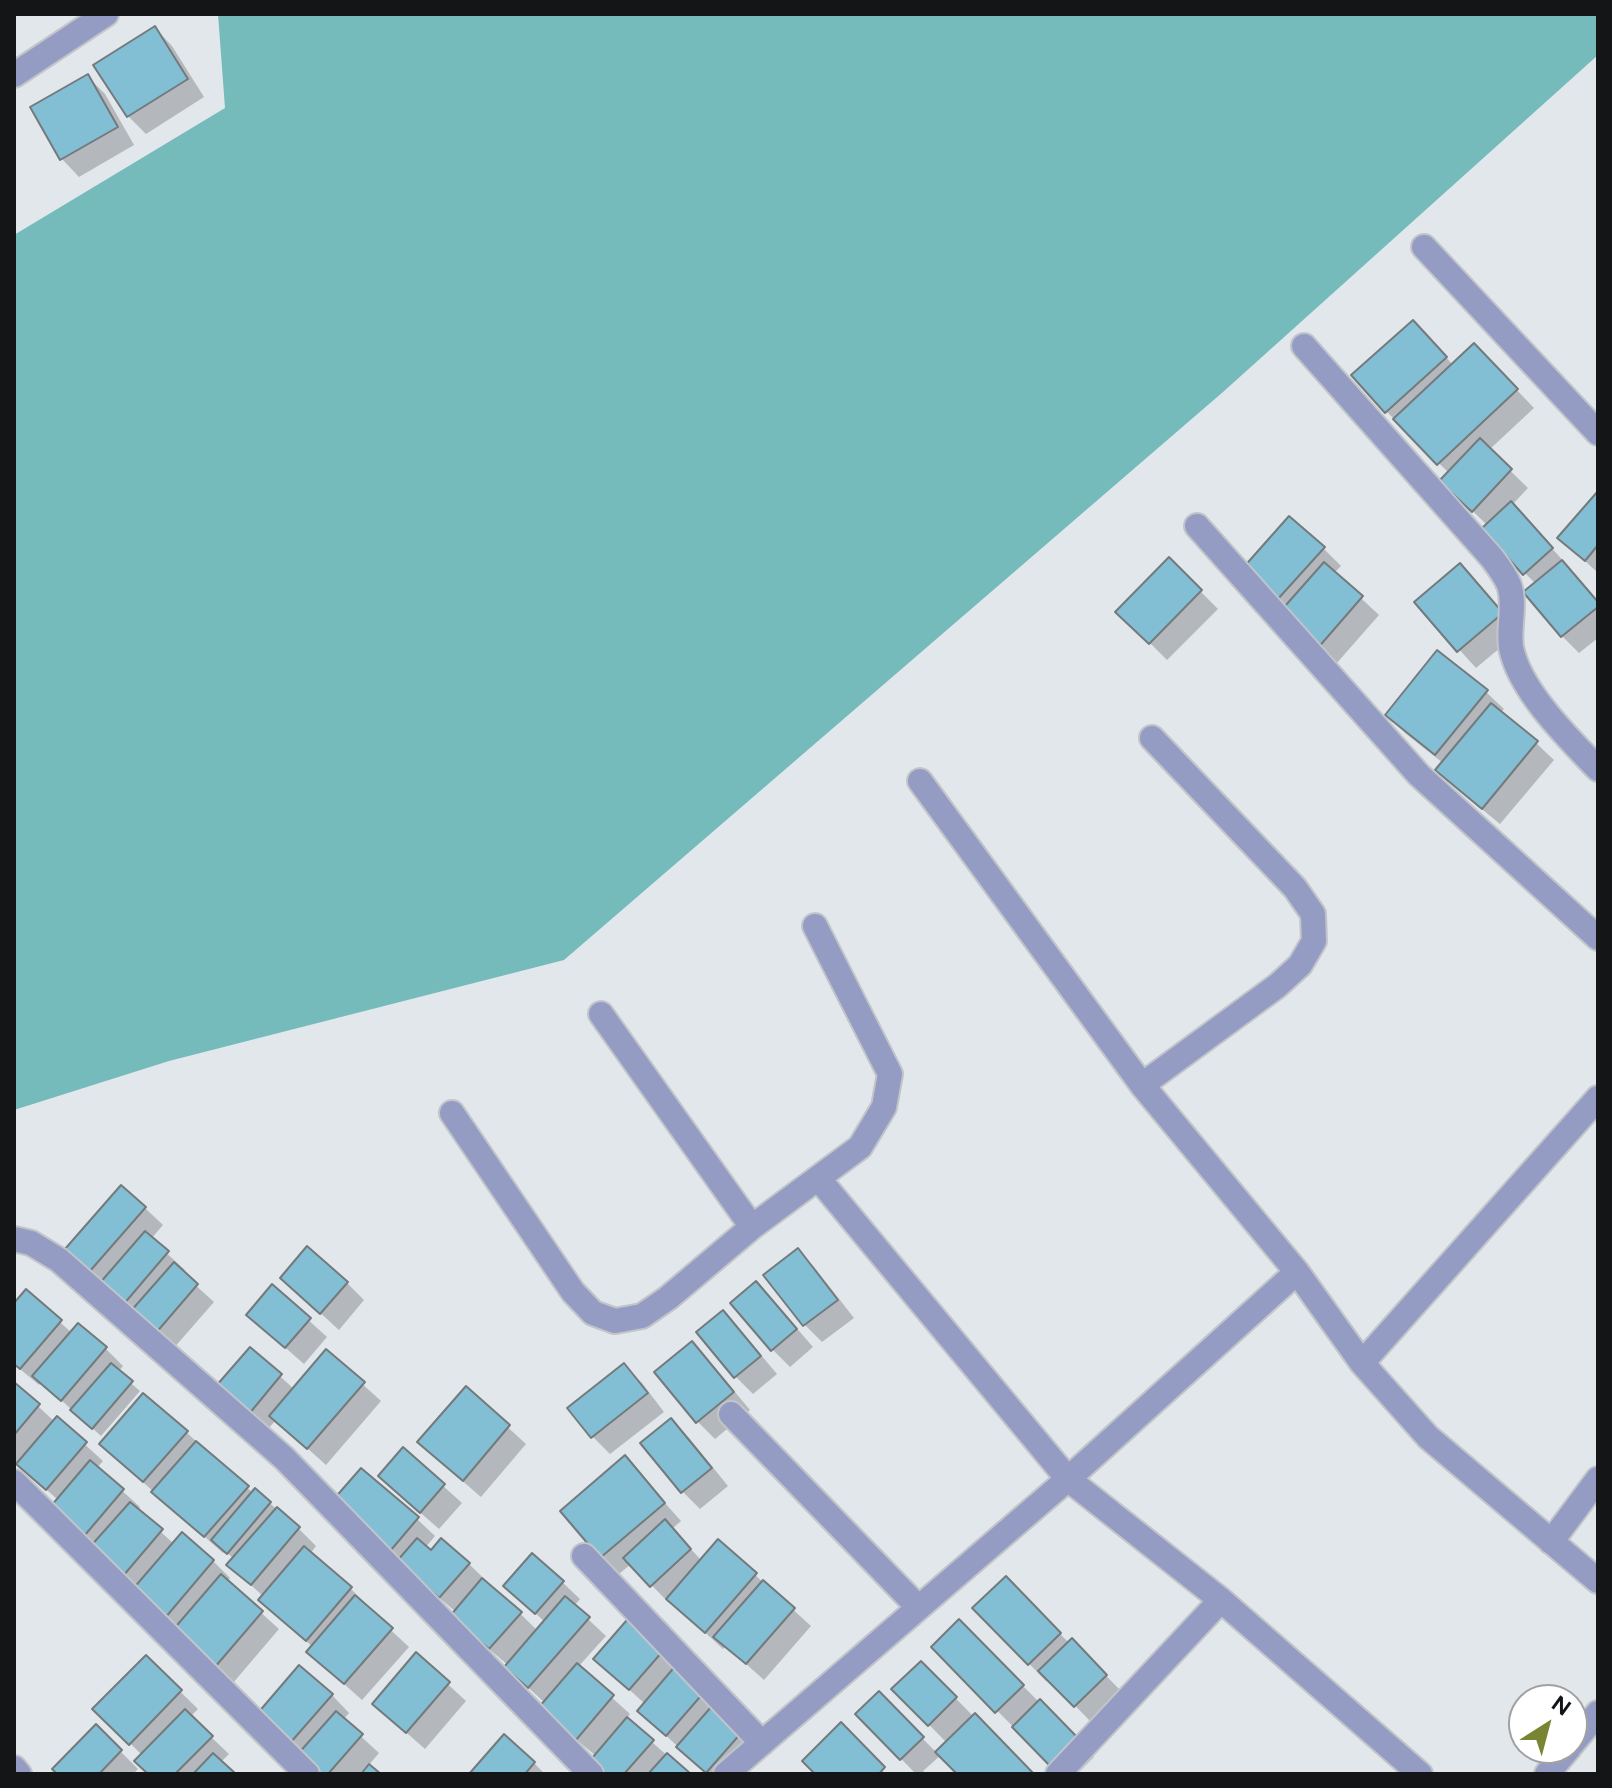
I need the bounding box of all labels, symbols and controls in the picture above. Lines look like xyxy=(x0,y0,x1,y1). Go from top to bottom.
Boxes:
north arrow xyxy=(1508,1684,1588,1764)
text: N xyxy=(1546,1690,1576,1722)

